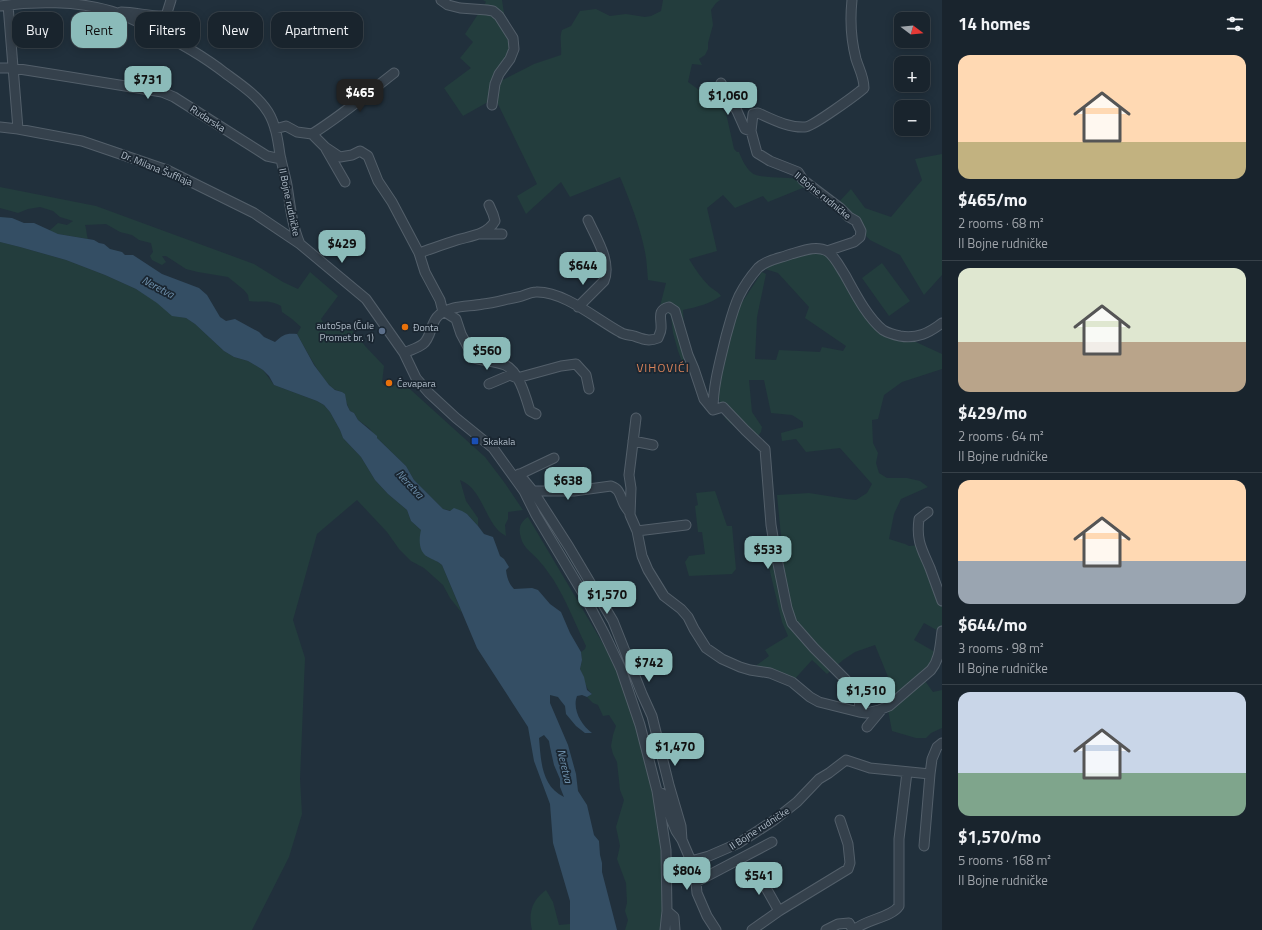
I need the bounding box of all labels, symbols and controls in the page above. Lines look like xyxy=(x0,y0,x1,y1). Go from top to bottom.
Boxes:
text: 14 homes xyxy=(958,11,1030,37)
chip: Buy xyxy=(12,12,63,48)
chip: Rent xyxy=(71,12,127,48)
chip: Filters xyxy=(135,12,200,48)
chip: New xyxy=(208,12,263,48)
chip: Apartment xyxy=(271,12,363,48)
north arrow xyxy=(894,12,930,48)
map controls xyxy=(894,12,930,136)
icon: filters xyxy=(1224,13,1246,35)
button: + xyxy=(894,56,930,92)
pin: $731 xyxy=(124,66,172,100)
text: $731 xyxy=(133,69,163,89)
pin: $465 xyxy=(336,79,384,113)
icon: home xyxy=(1066,81,1138,153)
text: $465 xyxy=(345,82,375,102)
pin: $1,060 xyxy=(695,82,761,116)
text: $1,060 xyxy=(708,85,748,105)
button: − xyxy=(894,100,930,136)
street label: Rudarska xyxy=(187,101,228,136)
street label: Dr. Milana Šufflaja xyxy=(119,147,195,190)
street label: II Bojne rudničke xyxy=(275,167,304,237)
street label: II Bojne rudničke xyxy=(791,168,854,223)
text: $465/mo xyxy=(958,187,1027,213)
text: 2 rooms · 68 m² xyxy=(958,213,1044,233)
pin: $429 xyxy=(318,230,366,264)
text: $429 xyxy=(327,233,357,253)
text: II Bojne rudničke xyxy=(958,233,1048,253)
pin: $644 xyxy=(559,252,607,286)
text: $644 xyxy=(568,255,598,275)
water label: Neretva xyxy=(139,272,177,302)
icon: home xyxy=(1066,294,1138,366)
place label: autoSpa (Čule Promet br. 1) xyxy=(317,318,374,345)
place label: Đonta xyxy=(413,320,439,335)
marker: Đonta xyxy=(400,322,410,332)
marker: autoSpa (Čule Promet br. 1) xyxy=(377,326,387,336)
pin: $560 xyxy=(463,337,511,371)
text: $560 xyxy=(472,340,502,360)
district label: VIHOVIĆI xyxy=(636,358,690,377)
place label: Ćevapara xyxy=(397,376,436,391)
marker: Ćevapara xyxy=(384,378,394,388)
text: $429/mo xyxy=(958,400,1027,426)
text: 2 rooms · 64 m² xyxy=(958,426,1044,446)
place label: Skakala xyxy=(483,434,515,449)
marker: Skakala xyxy=(470,436,480,446)
text: II Bojne rudničke xyxy=(958,446,1048,466)
water label: Neretva xyxy=(392,466,428,502)
pin: $638 xyxy=(544,467,592,501)
text: $638 xyxy=(553,470,583,490)
icon: home xyxy=(1066,506,1138,578)
pin: $533 xyxy=(744,536,792,570)
text: $533 xyxy=(753,539,783,559)
pin: $1,570 xyxy=(574,581,640,615)
text: $1,570 xyxy=(587,584,627,604)
text: $644/mo xyxy=(958,612,1027,638)
text: 3 rooms · 98 m² xyxy=(958,638,1044,658)
pin: $742 xyxy=(625,649,673,683)
text: $742 xyxy=(634,652,664,672)
text: II Bojne rudničke xyxy=(958,658,1048,678)
pin: $1,510 xyxy=(833,677,899,711)
text: $1,510 xyxy=(846,680,886,700)
icon: home xyxy=(1066,718,1138,790)
pin: $1,470 xyxy=(642,733,708,767)
text: $1,470 xyxy=(655,736,695,756)
water label: Neretva xyxy=(553,748,577,785)
street label: II Bojne rudničke xyxy=(726,803,792,854)
text: $1,570/mo xyxy=(958,824,1041,850)
text: 5 rooms · 168 m² xyxy=(958,850,1051,870)
pin: $804 xyxy=(663,857,711,891)
text: $804 xyxy=(672,860,702,880)
pin: $541 xyxy=(735,862,783,896)
text: $541 xyxy=(744,865,774,885)
text: II Bojne rudničke xyxy=(958,870,1048,890)

